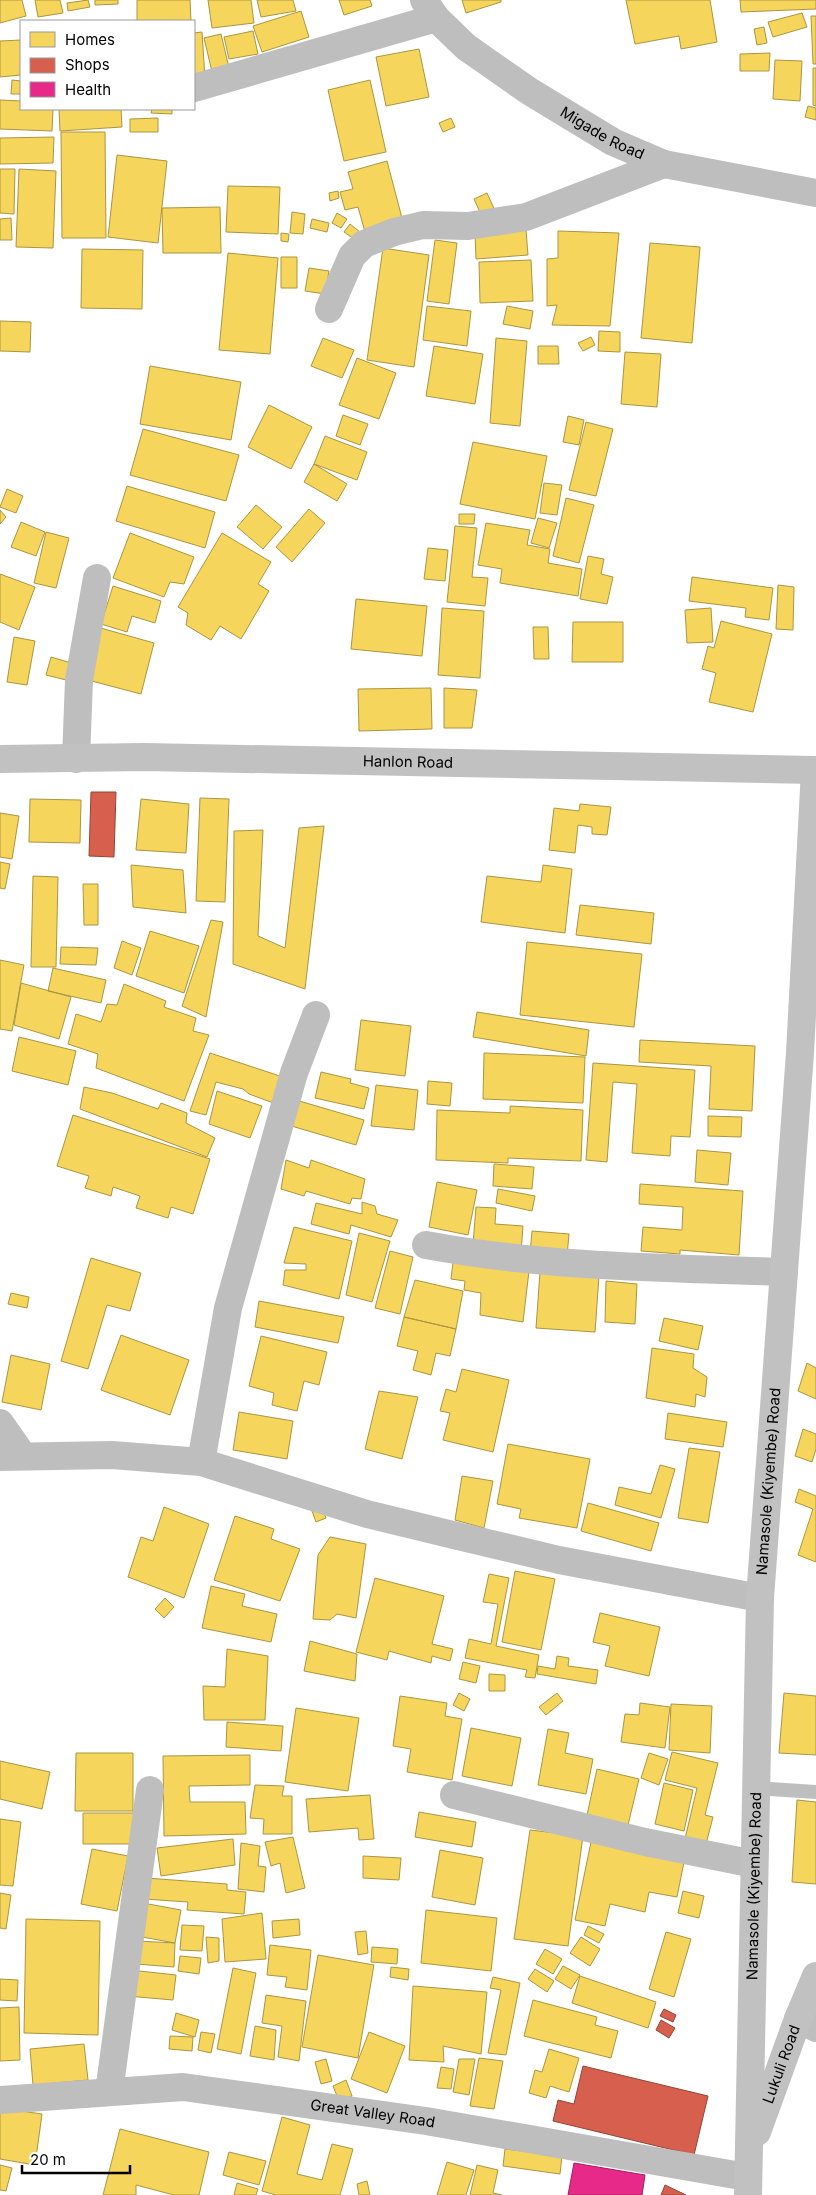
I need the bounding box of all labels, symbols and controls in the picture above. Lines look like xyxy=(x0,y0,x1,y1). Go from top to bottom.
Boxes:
legend xyxy=(20,20,195,110)
text: Homes xyxy=(65,30,115,49)
text: Shops xyxy=(65,55,110,74)
text: Health xyxy=(65,80,111,99)
street label: Migade Road xyxy=(557,102,647,163)
street label: Hanlon Road xyxy=(363,751,453,772)
street label: Namasole (Kiyembe) Road xyxy=(752,1387,784,1576)
street label: Namasole (Kiyembe) Road xyxy=(742,1792,765,1980)
street label: Lukuli Road xyxy=(758,2022,804,2106)
street label: Great Valley Road xyxy=(309,2095,437,2131)
scale bar xyxy=(22,2142,130,2174)
text: 20 m xyxy=(30,2150,66,2169)

